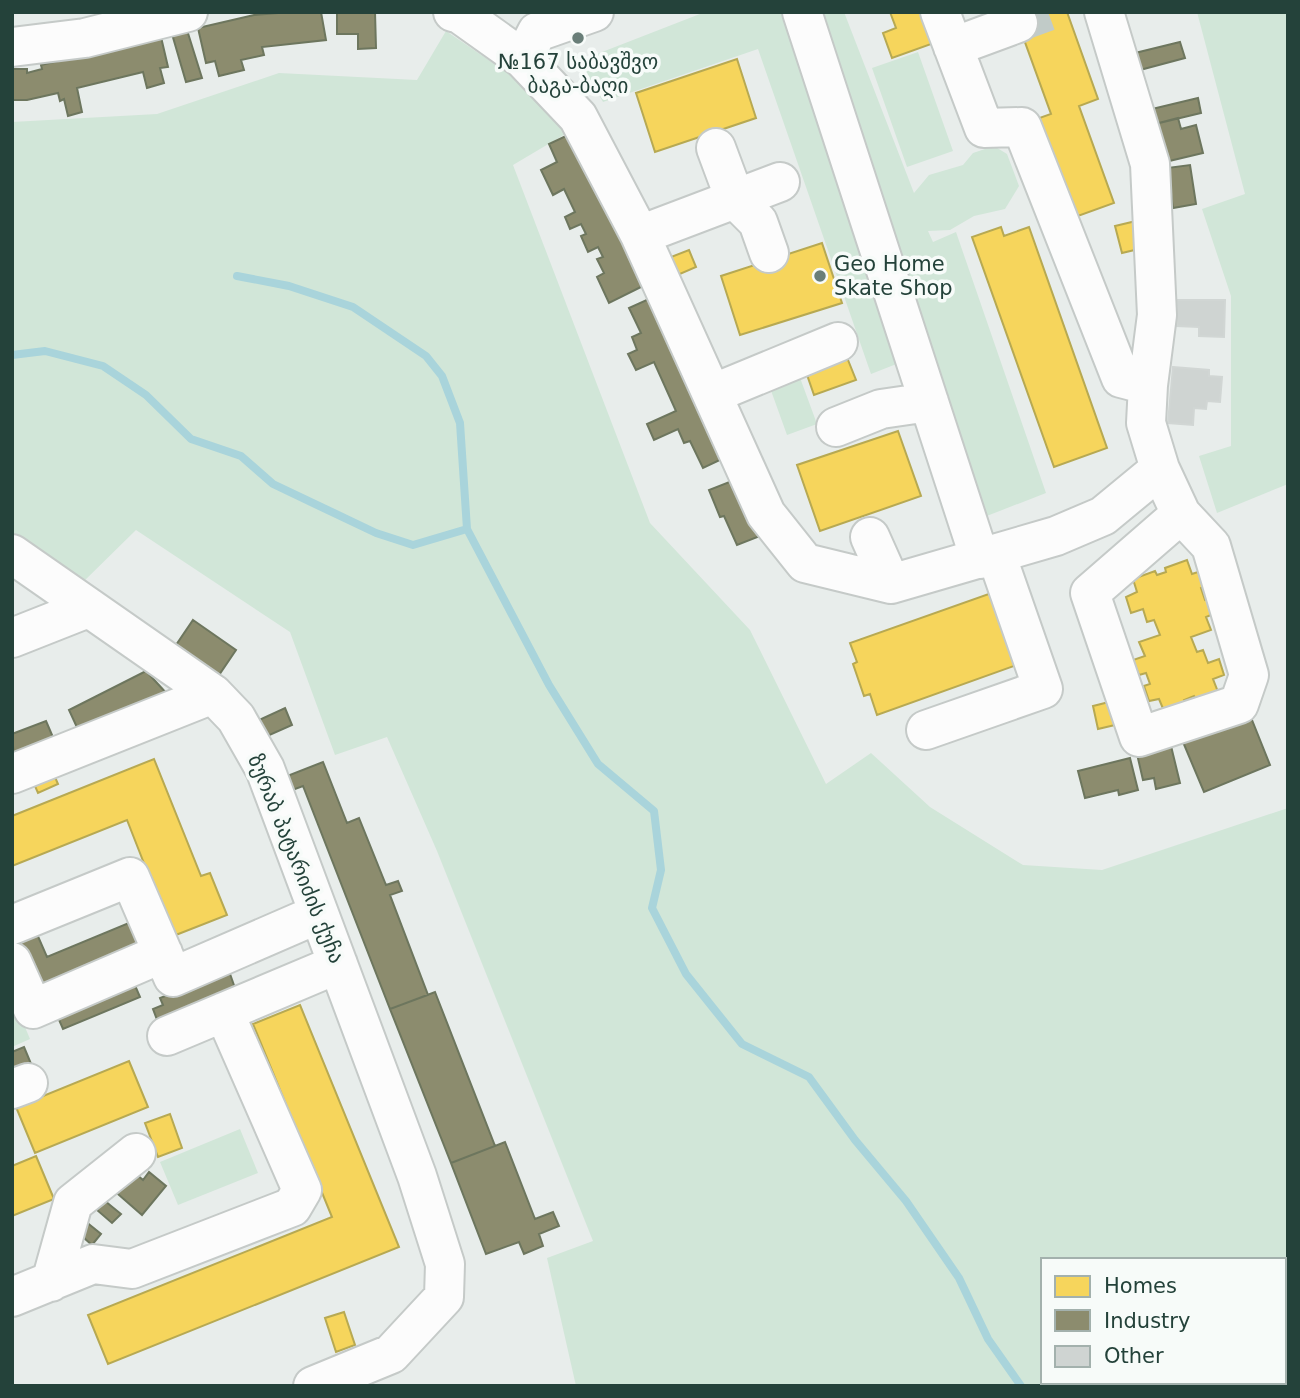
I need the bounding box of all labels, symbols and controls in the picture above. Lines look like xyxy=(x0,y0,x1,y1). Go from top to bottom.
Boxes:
marker: №167 საბავშვო ბაგა-ბაღი xyxy=(570,30,586,46)
place label: №167 საბავშვო ბაგა-ბაღი xyxy=(498,50,658,98)
place label: Geo Home Skate Shop xyxy=(834,252,953,300)
marker: Geo Home Skate Shop xyxy=(812,268,828,284)
street label: ზურაბ პატარიძის ქუჩა xyxy=(243,751,349,967)
legend xyxy=(1041,1258,1286,1384)
text: Homes xyxy=(1104,1274,1177,1298)
text: Industry xyxy=(1104,1309,1190,1333)
text: Other xyxy=(1104,1344,1164,1368)

